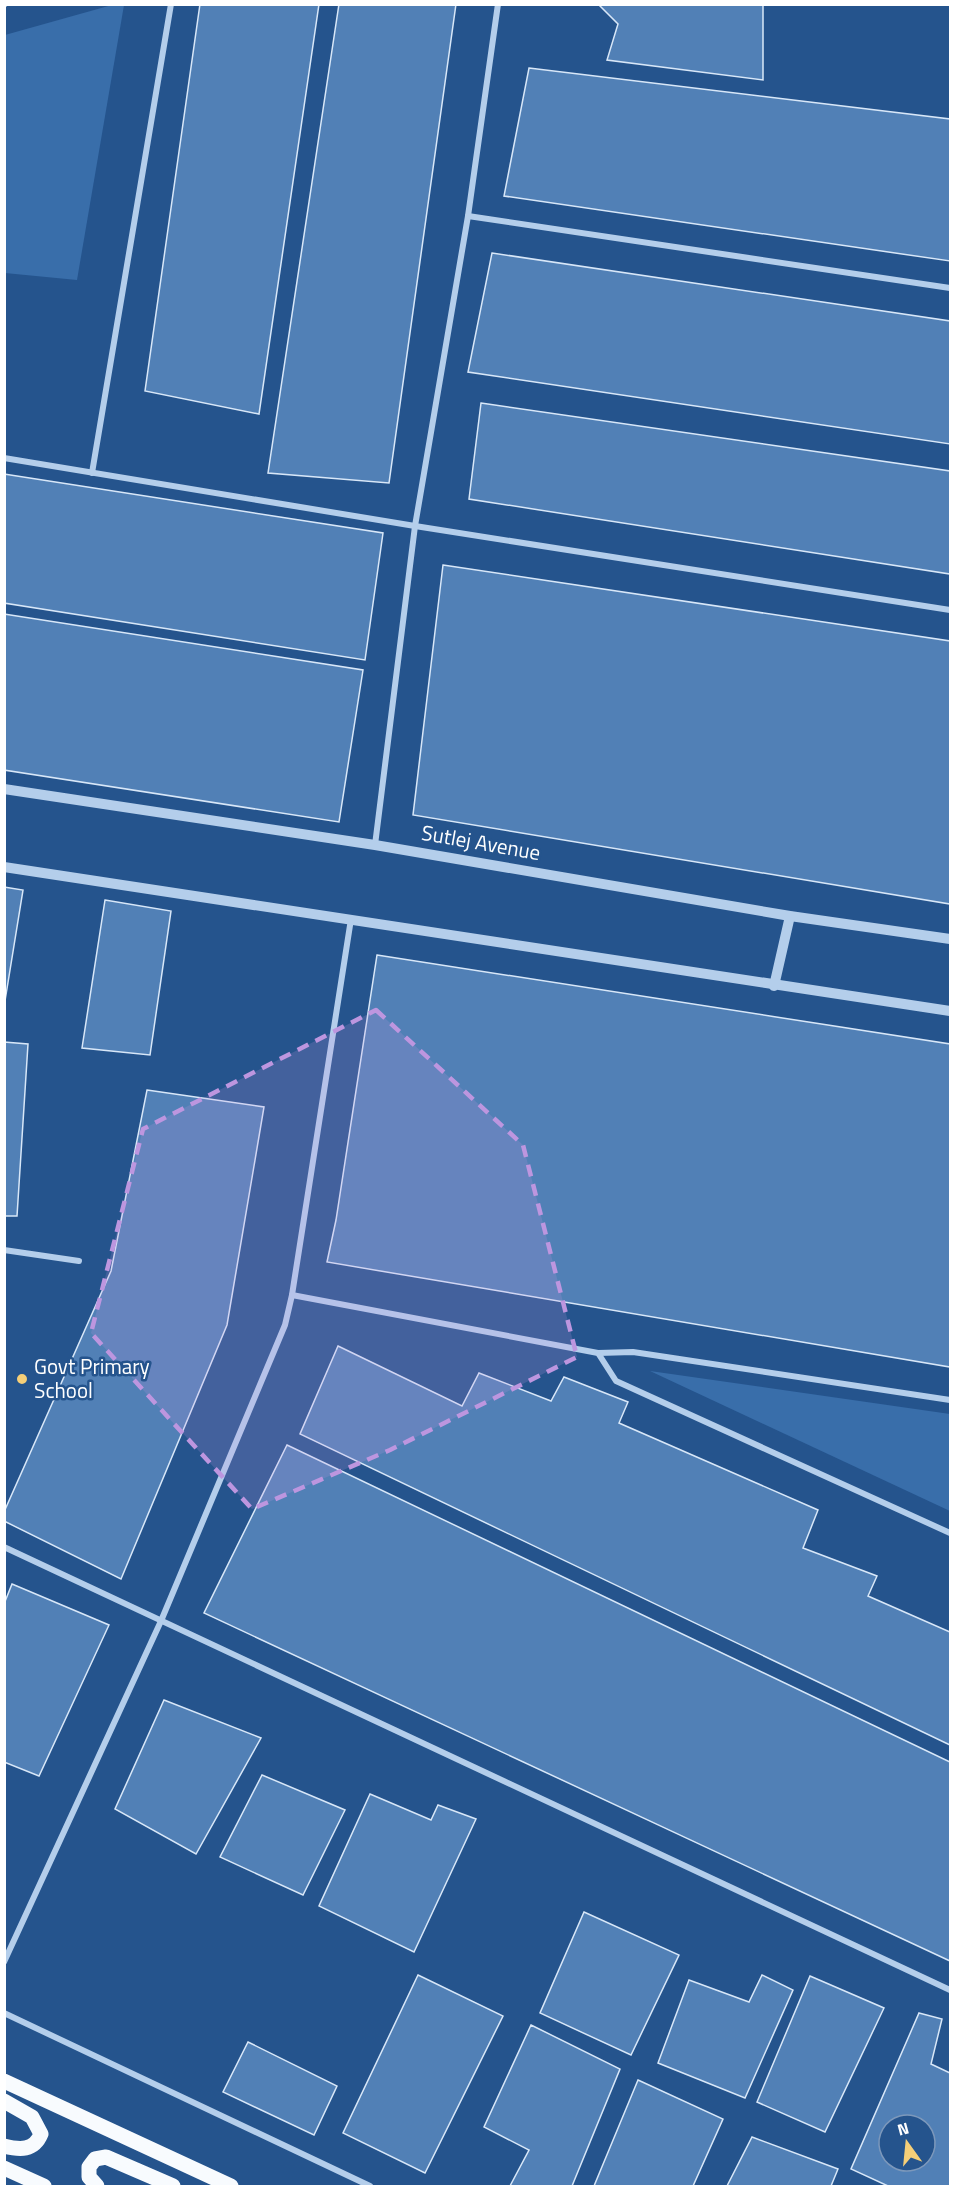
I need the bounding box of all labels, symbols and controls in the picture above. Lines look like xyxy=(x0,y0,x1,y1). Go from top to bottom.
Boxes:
street label: Sutlej Avenue xyxy=(419,816,543,868)
place label: Govt Primary School xyxy=(34,1350,150,1406)
marker: Govt Primary School xyxy=(15,1372,29,1386)
north arrow xyxy=(877,2113,937,2173)
text: N xyxy=(895,2115,912,2142)

